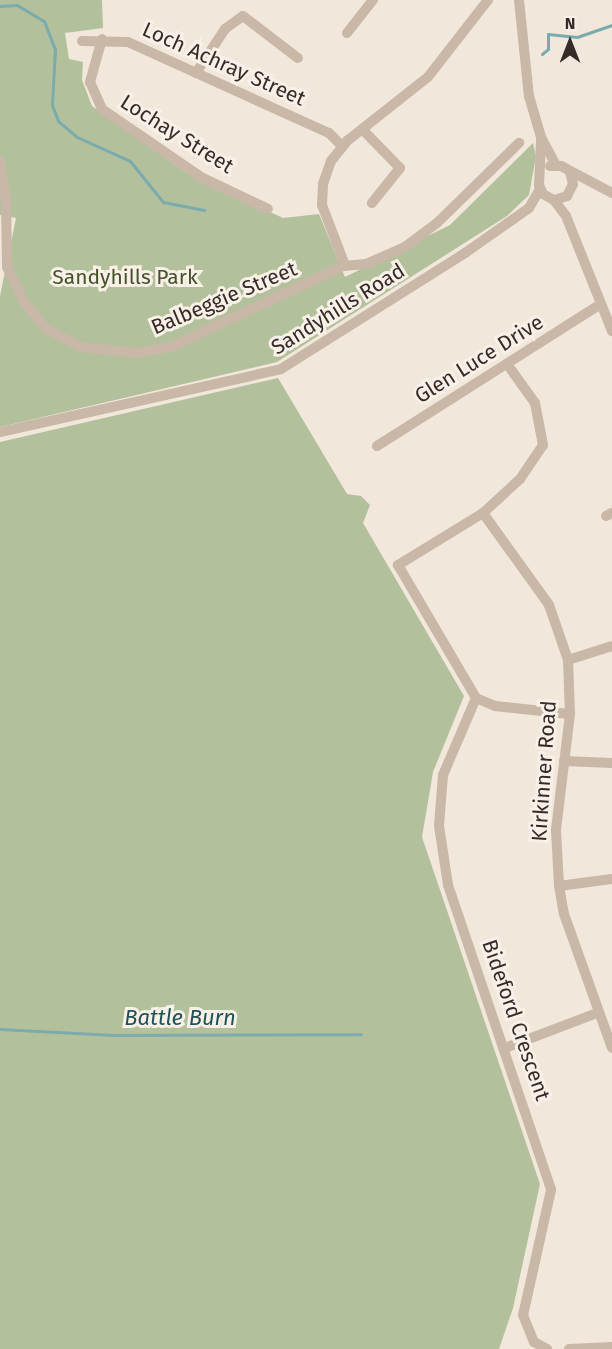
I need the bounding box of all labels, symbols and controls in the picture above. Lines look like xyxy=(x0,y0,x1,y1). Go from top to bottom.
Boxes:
north arrow xyxy=(540,12,600,72)
text: N xyxy=(565,14,575,33)
street label: Loch Achray Street xyxy=(139,17,309,111)
street label: Lochay Street xyxy=(116,89,238,179)
street label: Balbeggie Street xyxy=(147,256,301,340)
street label: Sandyhills Road xyxy=(267,258,409,360)
park label: Sandyhills Park xyxy=(52,264,198,290)
street label: Glen Luce Drive xyxy=(410,309,548,409)
street label: Kirkinner Road xyxy=(527,700,561,842)
street label: Bideford Crescent xyxy=(477,936,555,1104)
water label: Battle Burn xyxy=(124,1005,236,1031)

